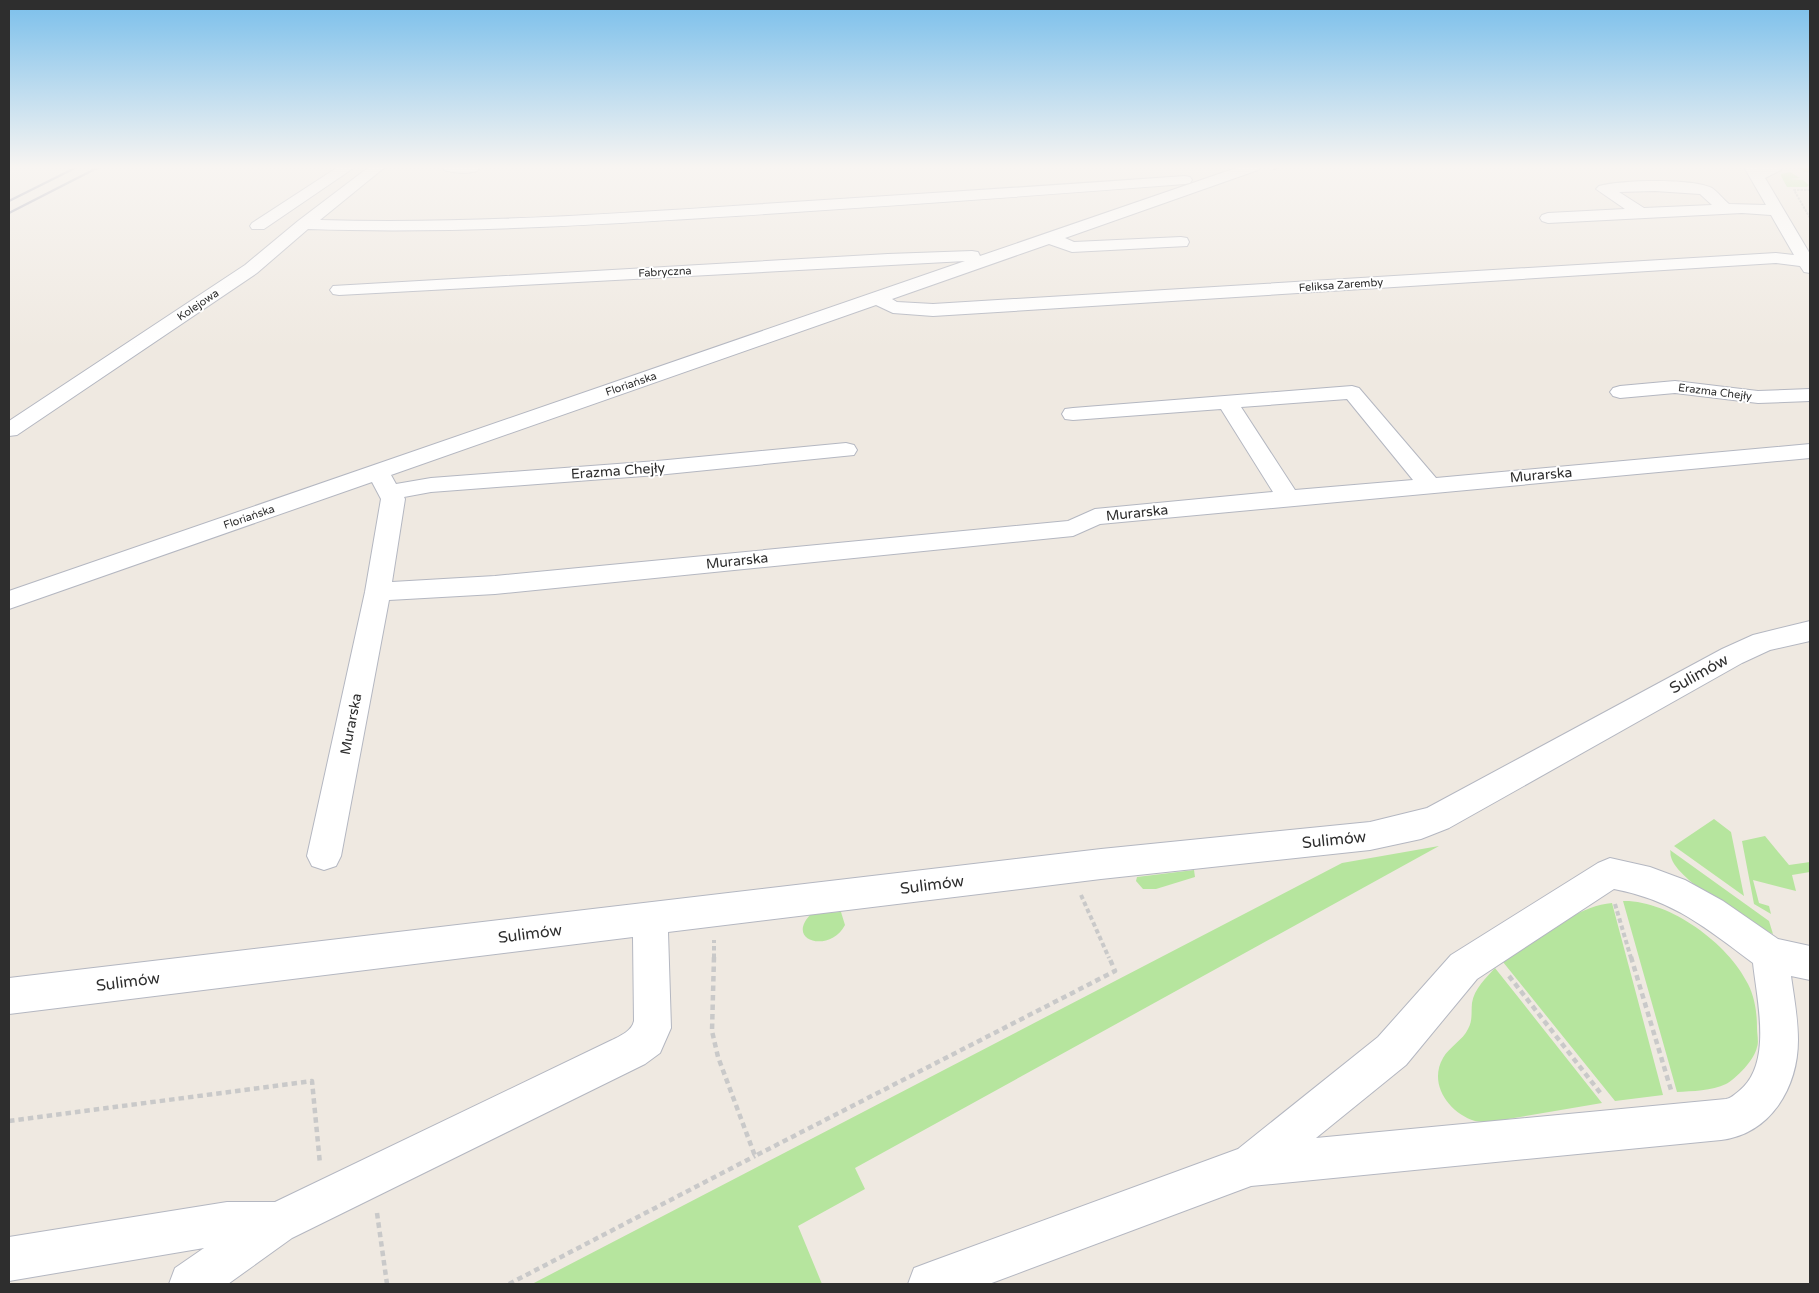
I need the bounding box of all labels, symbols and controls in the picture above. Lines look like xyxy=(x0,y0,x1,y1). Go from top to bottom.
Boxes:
street label: Fabryczna xyxy=(638,264,692,280)
street label: Feliksa Zaremby xyxy=(1298,276,1384,294)
street label: Kolejowa xyxy=(175,286,221,324)
street label: Floriańska xyxy=(604,369,658,399)
street label: Erazma Chejły xyxy=(1677,381,1753,403)
street label: Erazma Chejły xyxy=(570,459,666,483)
street label: Murarska xyxy=(1509,464,1573,486)
street label: Murarska xyxy=(1105,501,1169,525)
street label: Floriańska xyxy=(222,502,276,532)
street label: Murarska xyxy=(705,549,769,573)
street label: Sulimów xyxy=(1666,649,1732,698)
street label: Murarska xyxy=(337,692,365,756)
street label: Sulimów xyxy=(1301,827,1367,853)
street label: Sulimów xyxy=(899,871,966,899)
street label: Sulimów xyxy=(497,920,564,948)
street label: Sulimów xyxy=(95,968,162,996)

